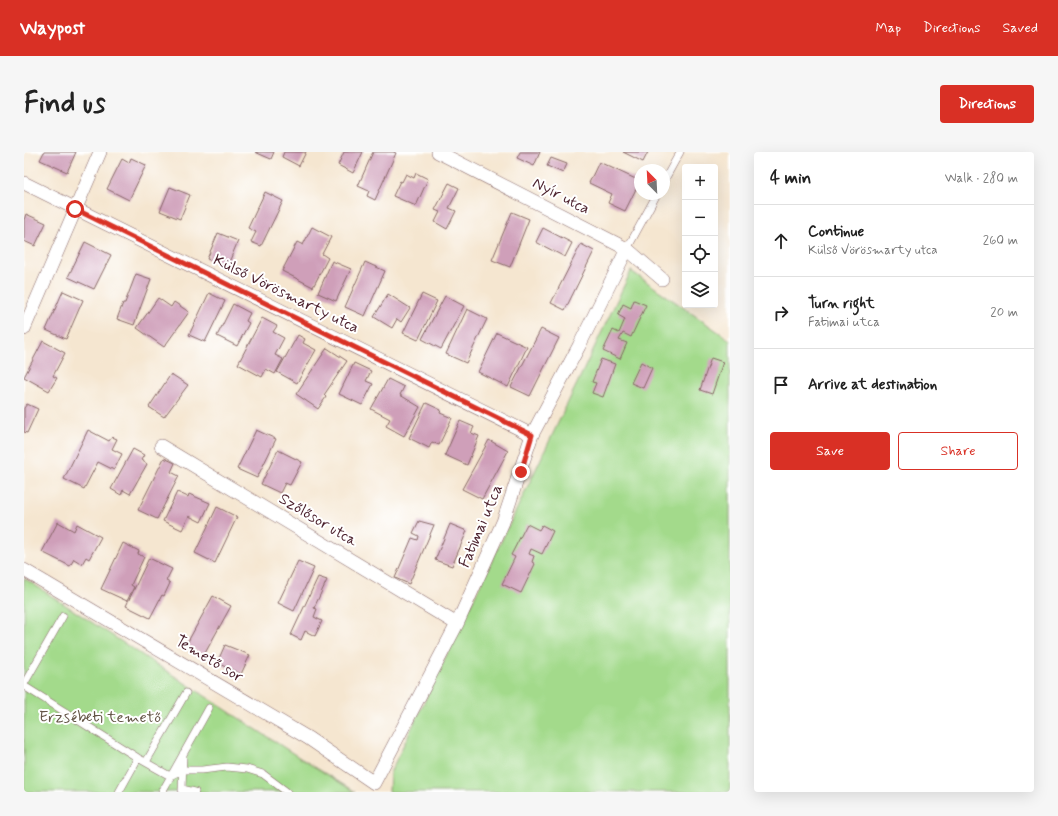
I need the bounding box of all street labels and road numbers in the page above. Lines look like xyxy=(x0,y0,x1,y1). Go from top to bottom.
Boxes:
street label: Nyír utca xyxy=(529,173,593,219)
street label: Külső Vörösmarty utca xyxy=(210,250,362,338)
street label: Fatimai utca xyxy=(454,481,508,571)
street label: Szőlősor utca xyxy=(275,488,362,552)
street label: Temető sor xyxy=(171,630,247,688)

